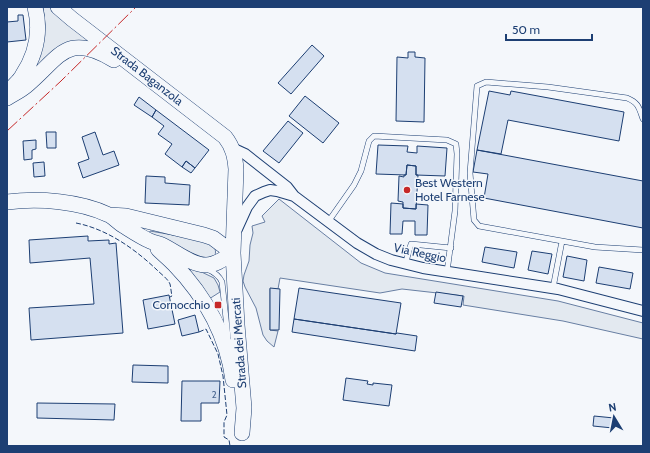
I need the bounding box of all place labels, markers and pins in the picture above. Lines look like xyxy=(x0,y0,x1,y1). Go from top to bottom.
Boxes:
place label: Best Western Hotel Farnese xyxy=(415,175,485,204)
marker: Best Western Hotel Farnese xyxy=(402,185,412,195)
place label: Cornocchio xyxy=(153,297,210,312)
marker: Cornocchio xyxy=(213,300,223,310)

